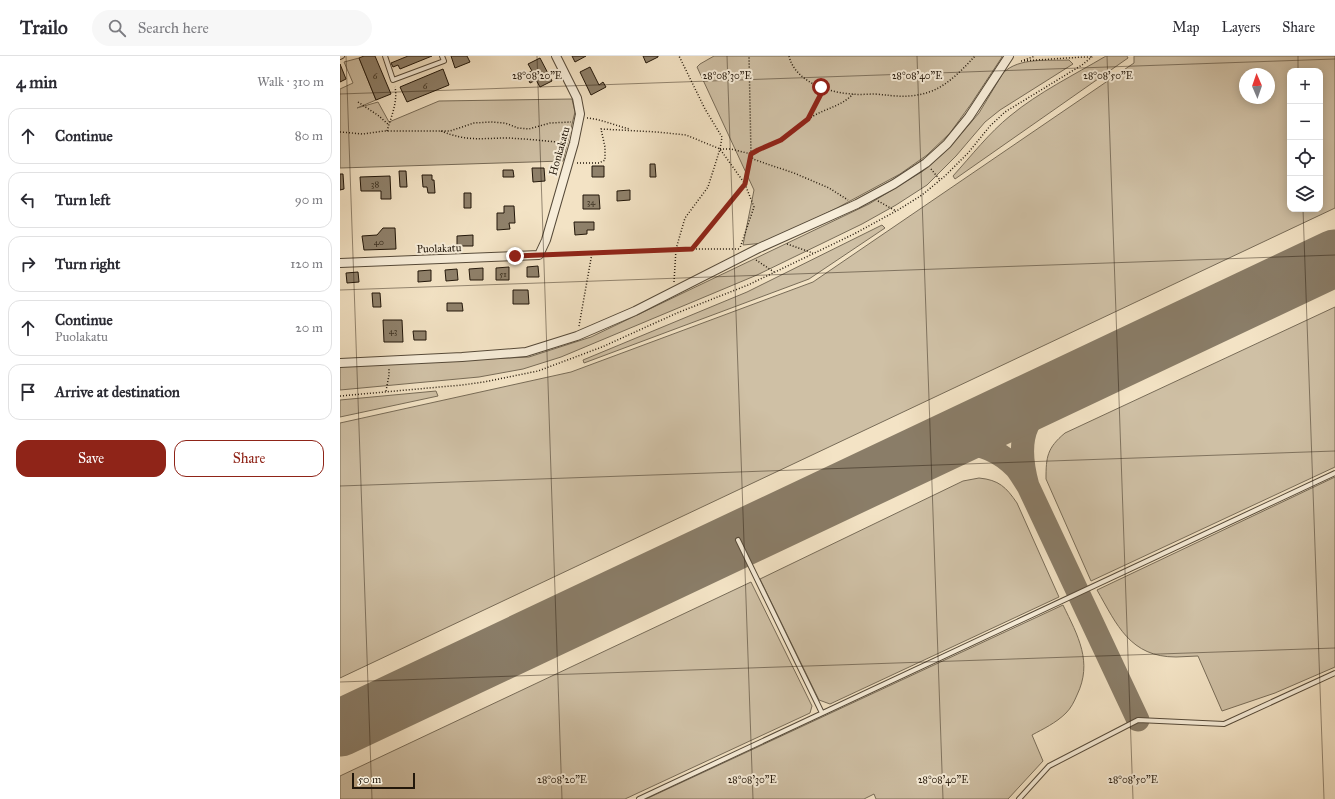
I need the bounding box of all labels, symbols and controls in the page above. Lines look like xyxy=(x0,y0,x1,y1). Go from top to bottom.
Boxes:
search box xyxy=(92,10,372,46)
text: Trailo xyxy=(20,16,68,39)
icon: search xyxy=(106,17,128,39)
text: Search here xyxy=(138,19,209,37)
text: Map xyxy=(1172,19,1200,36)
text: Layers xyxy=(1222,19,1260,36)
text: Share xyxy=(1282,19,1315,36)
north arrow xyxy=(1239,68,1275,104)
map controls xyxy=(1287,68,1323,212)
button: + xyxy=(1287,68,1323,104)
house number: 6 xyxy=(373,70,378,81)
text: 28°08'20"E xyxy=(512,70,562,82)
text: 28°08'30"E xyxy=(702,70,752,82)
text: 28°08'40"E xyxy=(892,70,942,82)
text: 28°08'50"E xyxy=(1083,70,1133,82)
text: 4 min xyxy=(16,72,57,93)
text: Walk · 310 m xyxy=(257,74,324,90)
route start xyxy=(812,78,830,96)
house number: 6 xyxy=(423,80,428,91)
button: − xyxy=(1287,104,1323,140)
icon: ahead xyxy=(17,125,39,147)
street label: Honkakatu xyxy=(546,125,573,177)
text: Continue xyxy=(55,127,113,145)
text: 80 m xyxy=(295,128,323,144)
button: locate xyxy=(1287,140,1323,176)
button: layers xyxy=(1287,176,1323,212)
house number: 38 xyxy=(371,178,379,189)
icon: left xyxy=(17,189,39,211)
text: Turn left xyxy=(55,191,111,209)
text: 90 m xyxy=(295,192,323,208)
house number: 34 xyxy=(587,196,596,207)
house number: 40 xyxy=(374,236,384,247)
street label: Puolakatu xyxy=(416,241,462,256)
route end xyxy=(506,247,524,265)
icon: right xyxy=(17,253,39,275)
text: Turn right xyxy=(55,255,120,273)
text: 120 m xyxy=(290,256,323,272)
house number: 51 xyxy=(499,268,507,279)
text: Continue xyxy=(55,311,113,329)
icon: ahead xyxy=(17,317,39,339)
text: 20 m xyxy=(295,320,323,336)
house number: 43 xyxy=(389,325,398,336)
text: Puolakatu xyxy=(55,329,108,345)
icon: arrive xyxy=(17,381,39,403)
text: Arrive at destination xyxy=(55,383,180,401)
button: Save xyxy=(16,440,166,477)
button: Share xyxy=(174,440,324,477)
scale bar xyxy=(352,771,415,790)
text: 50 m xyxy=(358,773,381,786)
text: 28°08'20"E xyxy=(537,774,587,786)
text: 28°08'30"E xyxy=(727,774,777,786)
text: 28°08'40"E xyxy=(918,774,968,786)
text: 28°08'50"E xyxy=(1108,774,1158,786)

